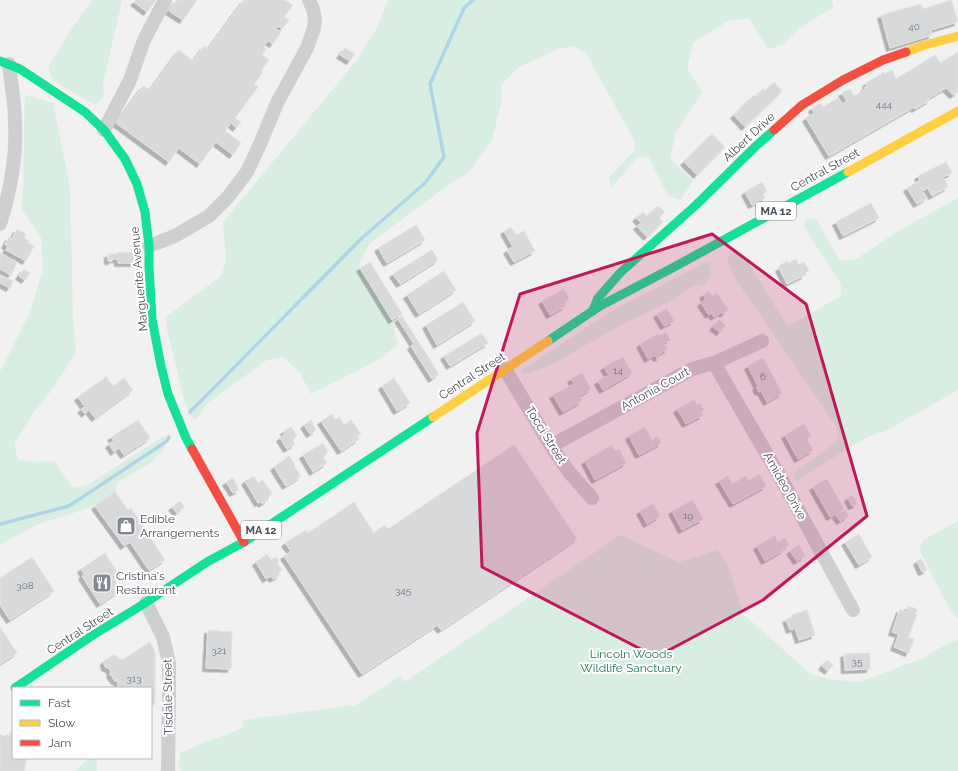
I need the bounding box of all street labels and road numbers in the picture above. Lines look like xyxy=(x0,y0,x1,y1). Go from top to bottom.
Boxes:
street label: Albert Drive xyxy=(720,109,778,165)
street label: Central Street xyxy=(788,145,862,195)
road number: MA 12 xyxy=(756,202,796,220)
street label: Marguerite Avenue xyxy=(127,226,151,332)
street label: Central Street xyxy=(436,349,508,403)
street label: Antonia Court xyxy=(618,364,692,414)
street label: Tocci Street xyxy=(523,404,569,466)
street label: Amideo Drive xyxy=(761,450,809,522)
road number: MA 12 xyxy=(241,521,281,539)
street label: Central Street xyxy=(44,604,116,658)
street label: Tisdale Street xyxy=(160,659,176,735)

